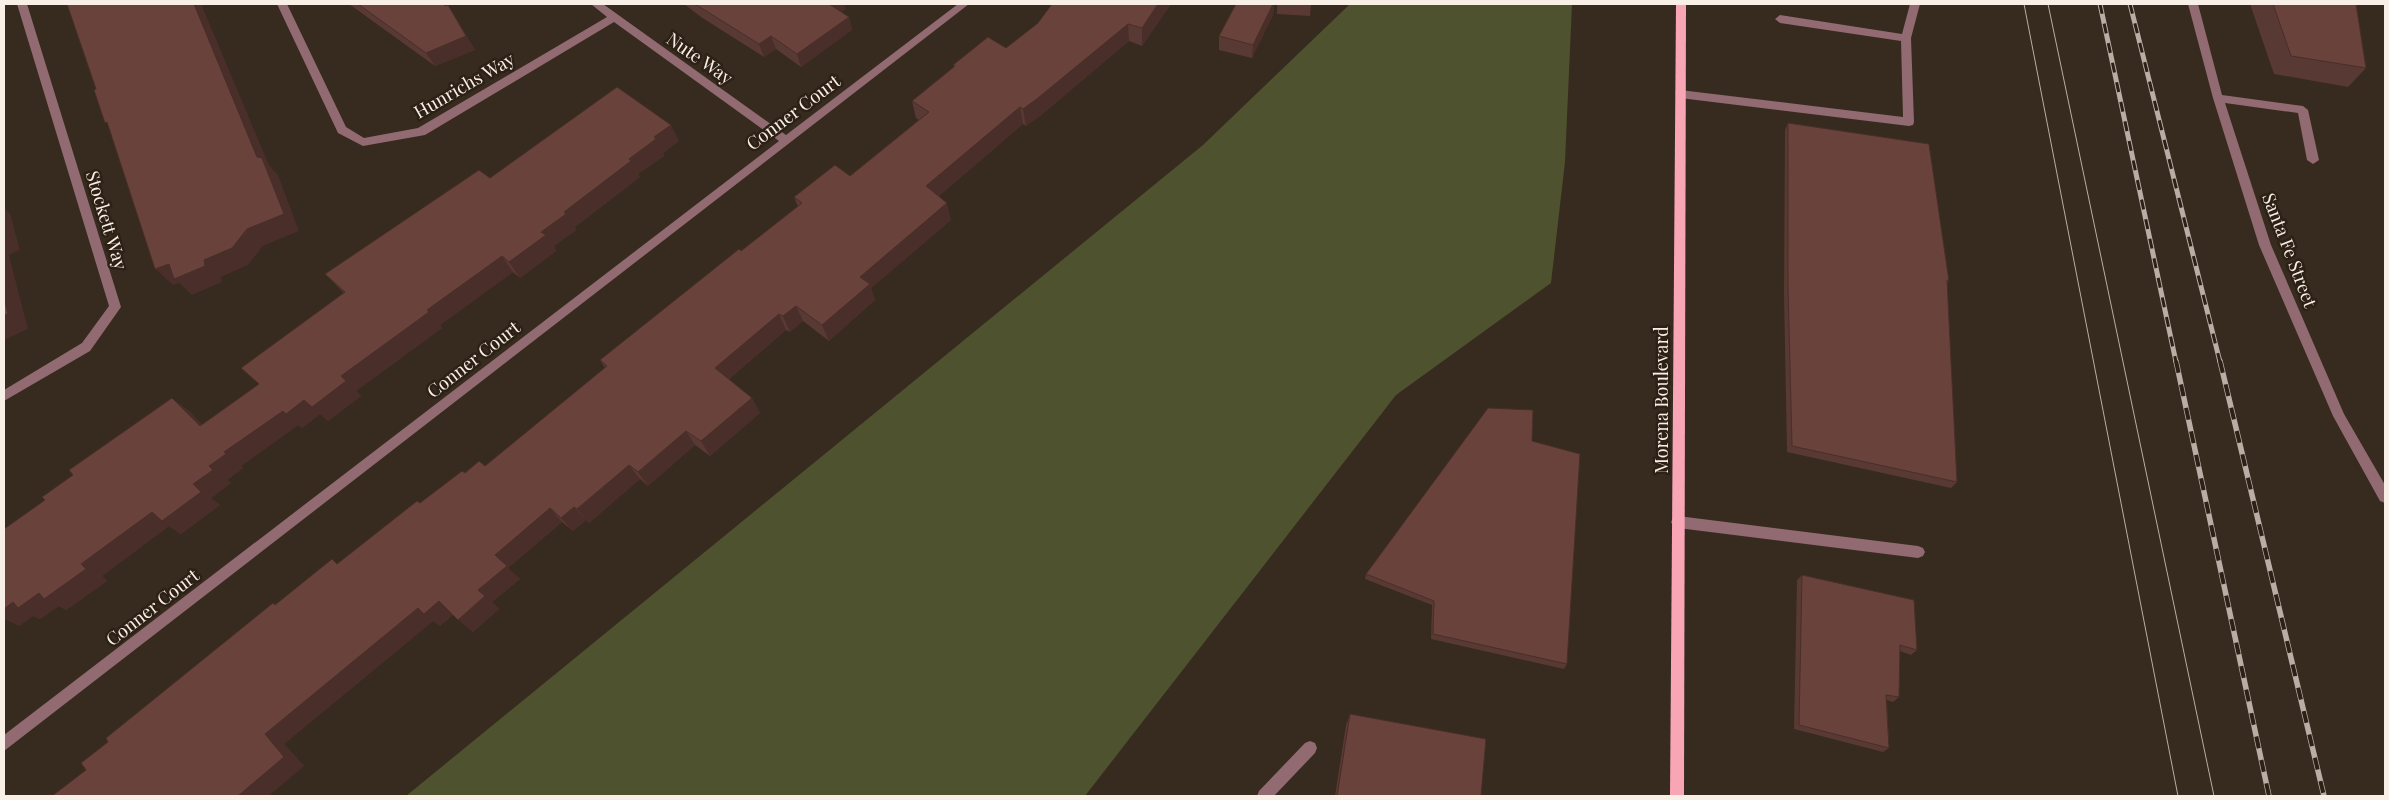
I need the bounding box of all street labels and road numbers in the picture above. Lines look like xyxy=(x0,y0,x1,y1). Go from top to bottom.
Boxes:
street label: Nute Way xyxy=(662,26,738,90)
street label: Hunrichs Way xyxy=(409,46,519,124)
street label: Conner Court xyxy=(741,68,845,155)
street label: Stockett Way xyxy=(81,168,133,272)
street label: Santa Fe Street xyxy=(2257,189,2323,311)
street label: Conner Court xyxy=(421,315,525,403)
street label: Morena Boulevard xyxy=(1649,326,1673,474)
street label: Conner Court xyxy=(100,563,204,651)

